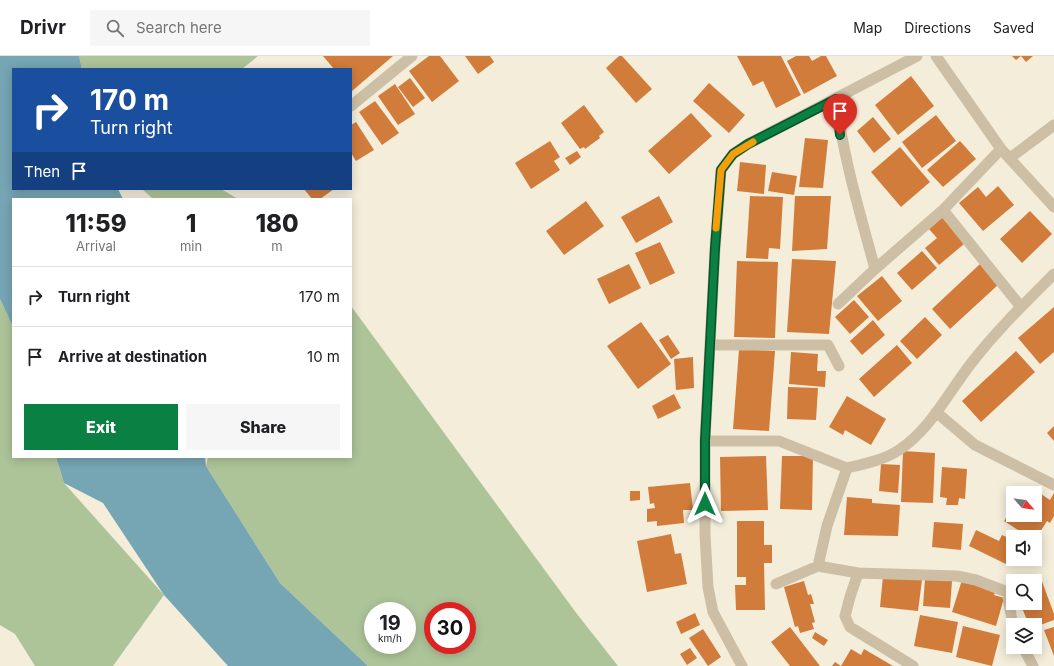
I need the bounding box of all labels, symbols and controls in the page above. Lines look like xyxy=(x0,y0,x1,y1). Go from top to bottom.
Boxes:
search box xyxy=(90,10,370,46)
text: Drivr xyxy=(20,16,66,39)
icon: search xyxy=(104,17,126,39)
text: Search here xyxy=(136,18,222,37)
text: Map xyxy=(853,19,882,36)
text: Directions xyxy=(904,19,971,36)
text: Saved xyxy=(993,19,1034,36)
text: 170 m xyxy=(90,83,169,117)
icon: right xyxy=(24,84,76,136)
pin xyxy=(823,94,857,135)
icon: arrive xyxy=(829,100,851,122)
text: Turn right xyxy=(90,117,173,138)
icon: arrive xyxy=(68,160,90,182)
text: Then xyxy=(24,162,60,181)
text: 11:59 xyxy=(65,209,127,238)
text: 1 xyxy=(186,209,196,238)
text: 180 xyxy=(255,209,299,238)
text: Arrival xyxy=(76,238,116,254)
text: min xyxy=(180,238,202,254)
text: m xyxy=(271,238,283,254)
icon: right xyxy=(24,286,46,308)
text: Turn right xyxy=(58,287,130,306)
text: 170 m xyxy=(299,287,340,306)
icon: arrive xyxy=(24,346,46,368)
text: Arrive at destination xyxy=(58,347,207,366)
text: 10 m xyxy=(307,347,340,366)
button: Exit xyxy=(24,404,178,450)
button: Share xyxy=(186,404,340,450)
position arrow xyxy=(684,483,726,525)
north arrow xyxy=(1006,486,1042,522)
map controls xyxy=(1006,486,1042,654)
button: sound xyxy=(1006,530,1042,566)
button: search xyxy=(1006,574,1042,610)
speed limit sign: 30 xyxy=(424,602,476,654)
text: 19 xyxy=(379,611,401,635)
button: layers xyxy=(1006,618,1042,654)
text: km/h xyxy=(378,632,402,644)

